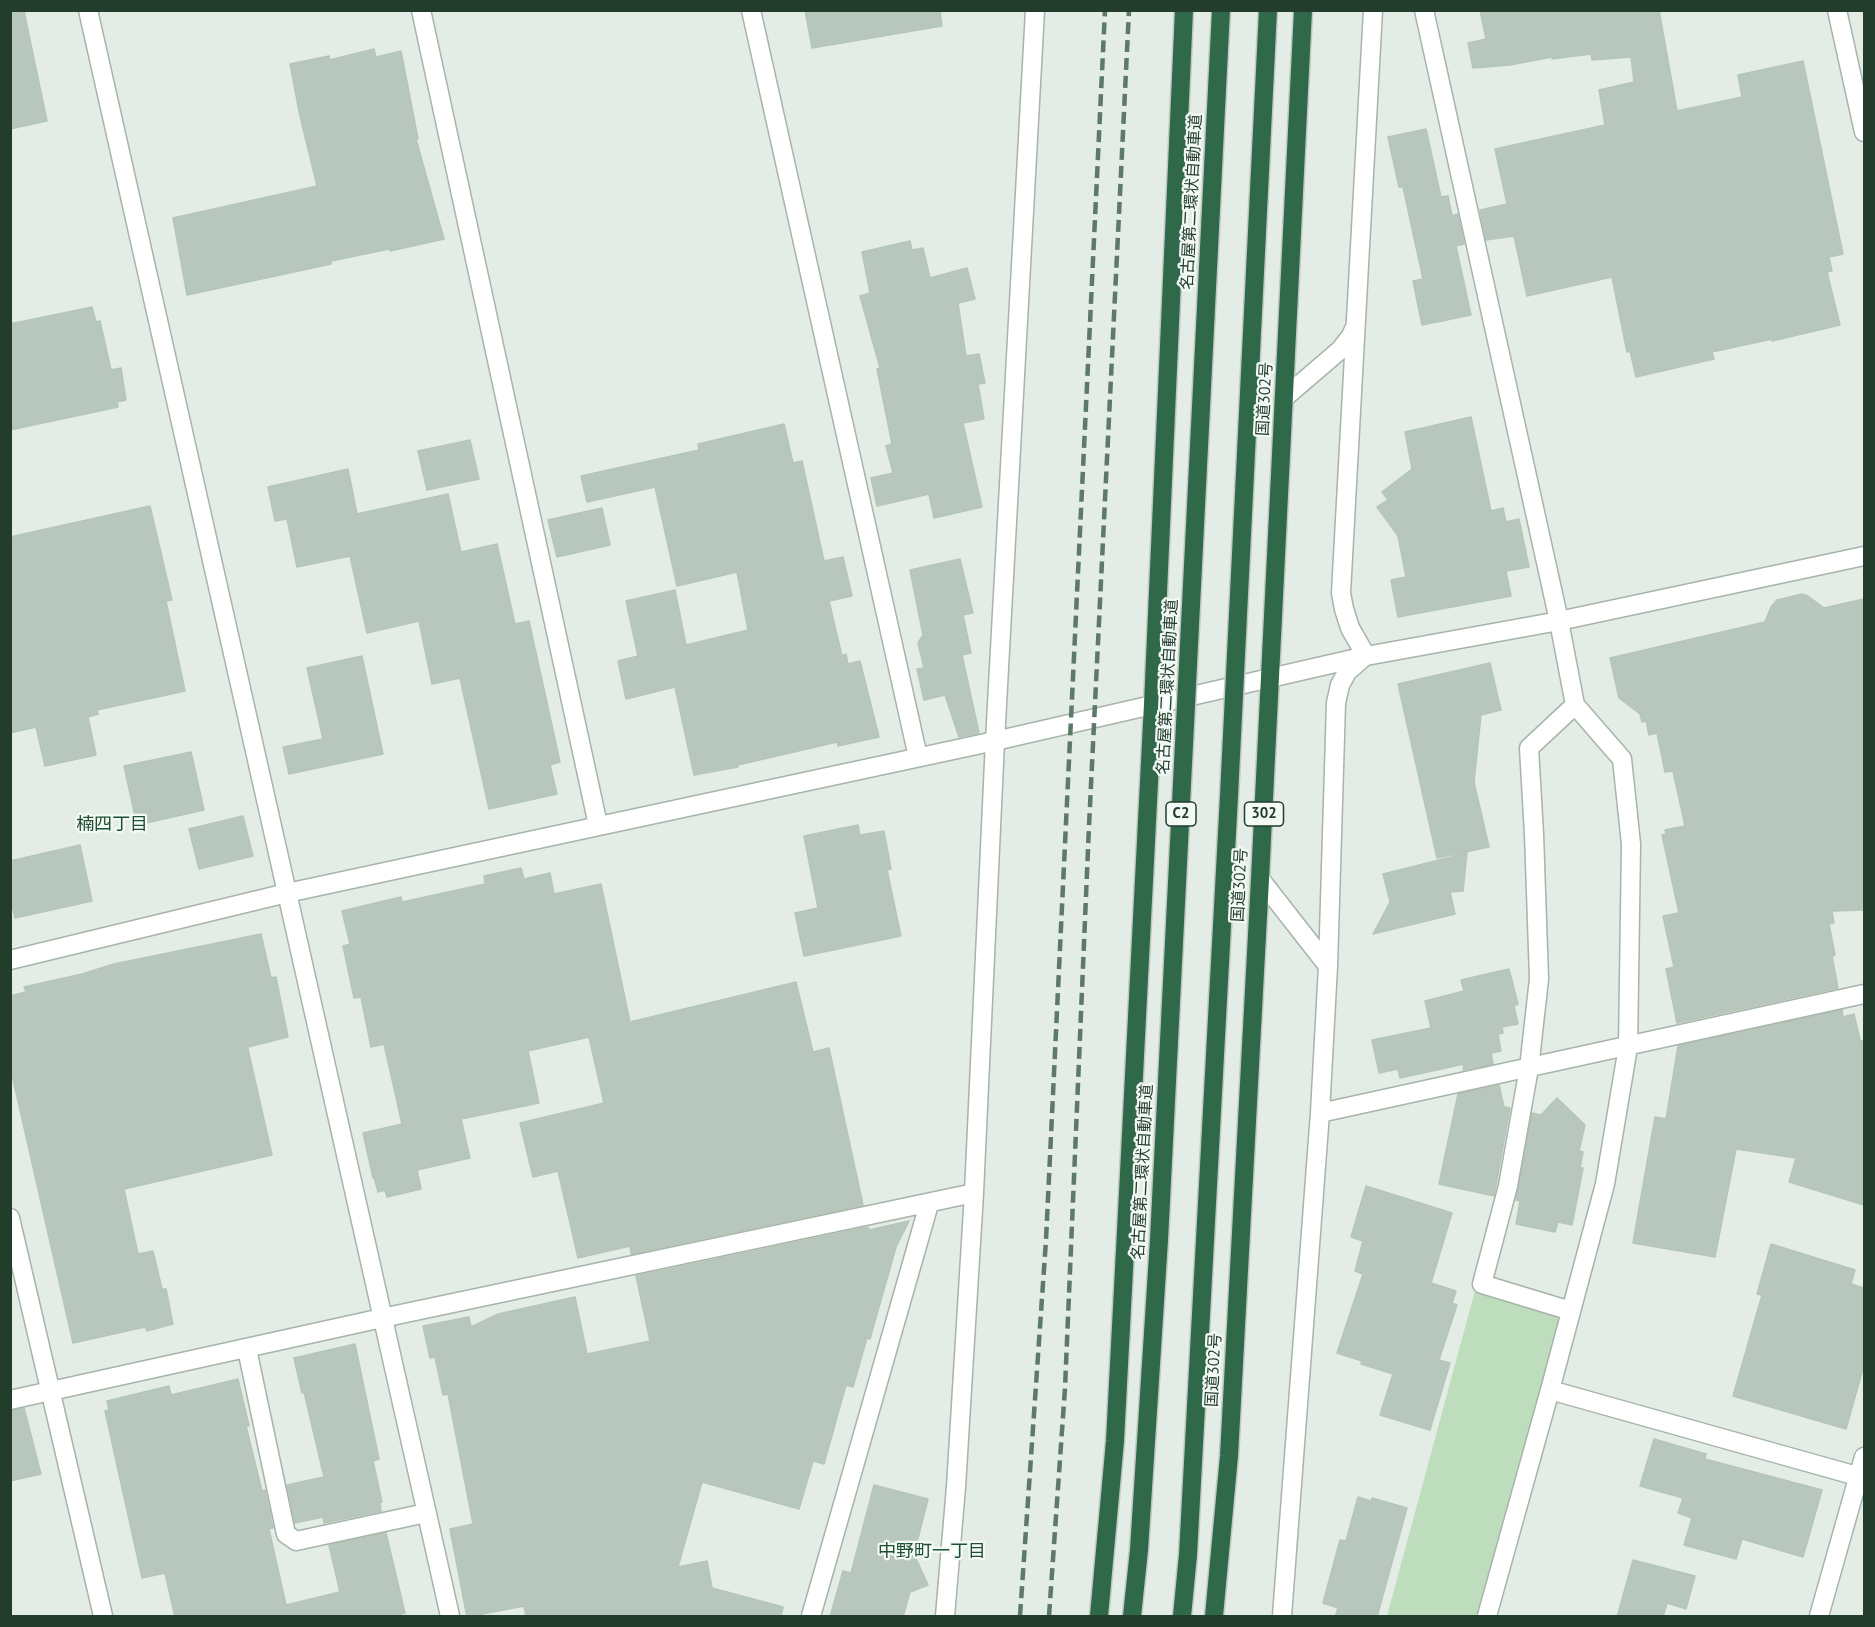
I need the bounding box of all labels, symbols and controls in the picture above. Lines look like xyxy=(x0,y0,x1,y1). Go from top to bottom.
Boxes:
street label: 名古屋第二環状自動車道 xyxy=(1178,114,1206,290)
street label: 国道302号 xyxy=(1253,361,1277,437)
street label: 名古屋第二環状自動車道 xyxy=(1154,599,1182,775)
road number: C2 xyxy=(1166,802,1196,826)
road number: 302 xyxy=(1244,802,1284,826)
district label: 楠四丁目 xyxy=(76,814,148,836)
street label: 国道302号 xyxy=(1228,847,1252,923)
street label: 名古屋第二環状自動車道 xyxy=(1129,1084,1157,1260)
street label: 国道302号 xyxy=(1202,1332,1226,1408)
district label: 中野町一丁目 xyxy=(878,1541,986,1563)

